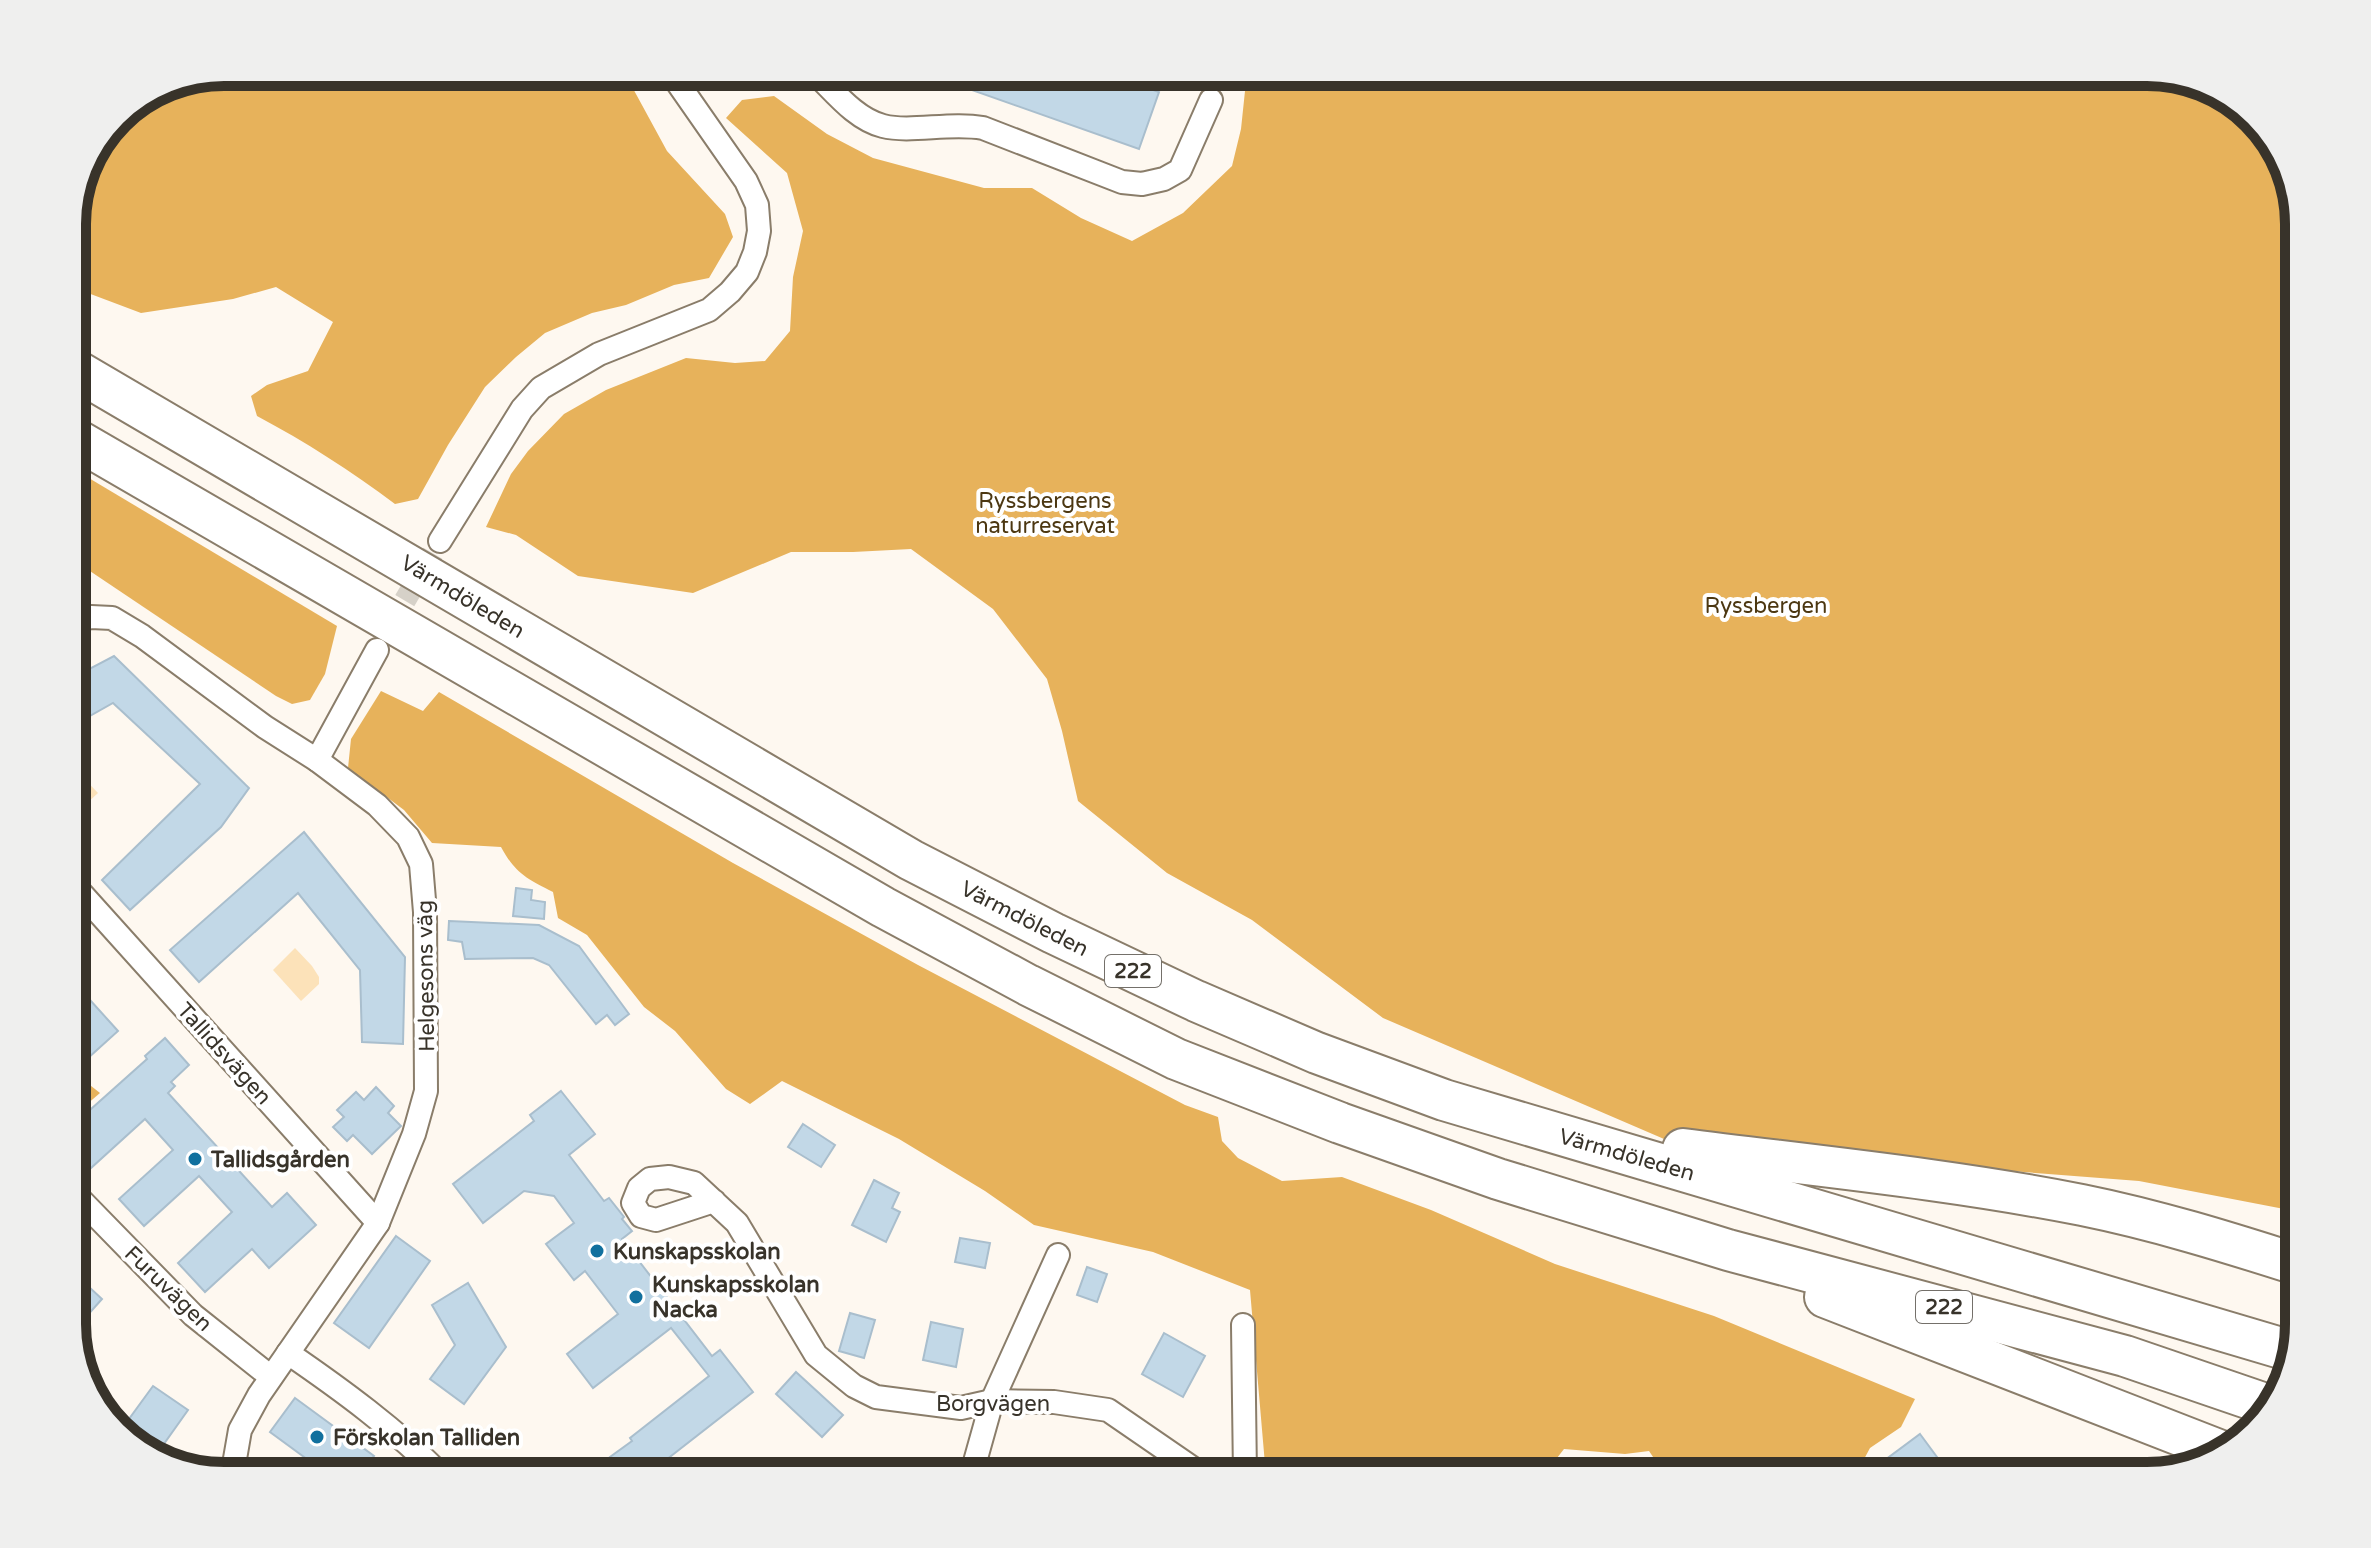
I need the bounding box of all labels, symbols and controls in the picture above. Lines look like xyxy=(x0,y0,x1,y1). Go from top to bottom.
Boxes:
park label: Ryssbergens naturreservat xyxy=(975,488,1115,539)
street label: Värmdöleden xyxy=(396,550,529,644)
park label: Ryssbergen xyxy=(1705,593,1827,619)
street label: Värmdöleden xyxy=(956,876,1093,962)
street label: Helgesons väg xyxy=(412,900,440,1052)
road number: 222 xyxy=(1105,955,1161,987)
street label: Tallidsvägen xyxy=(172,997,277,1110)
street label: Värmdöleden xyxy=(1556,1123,1698,1187)
place label: Tallidsgården xyxy=(210,1147,350,1173)
marker: Tallidsgården xyxy=(186,1150,204,1168)
place label: Kunskapsskolan xyxy=(613,1239,781,1265)
street label: Furuvägen xyxy=(119,1241,217,1337)
marker: Kunskapsskolan xyxy=(588,1242,606,1260)
place label: Kunskapsskolan Nacka xyxy=(652,1272,820,1323)
marker: Kunskapsskolan Nacka xyxy=(627,1288,645,1306)
road number: 222 xyxy=(1916,1291,1972,1323)
street label: Borgvägen xyxy=(936,1391,1050,1417)
place label: Förskolan Talliden xyxy=(333,1425,520,1451)
marker: Förskolan Talliden xyxy=(308,1428,326,1446)

